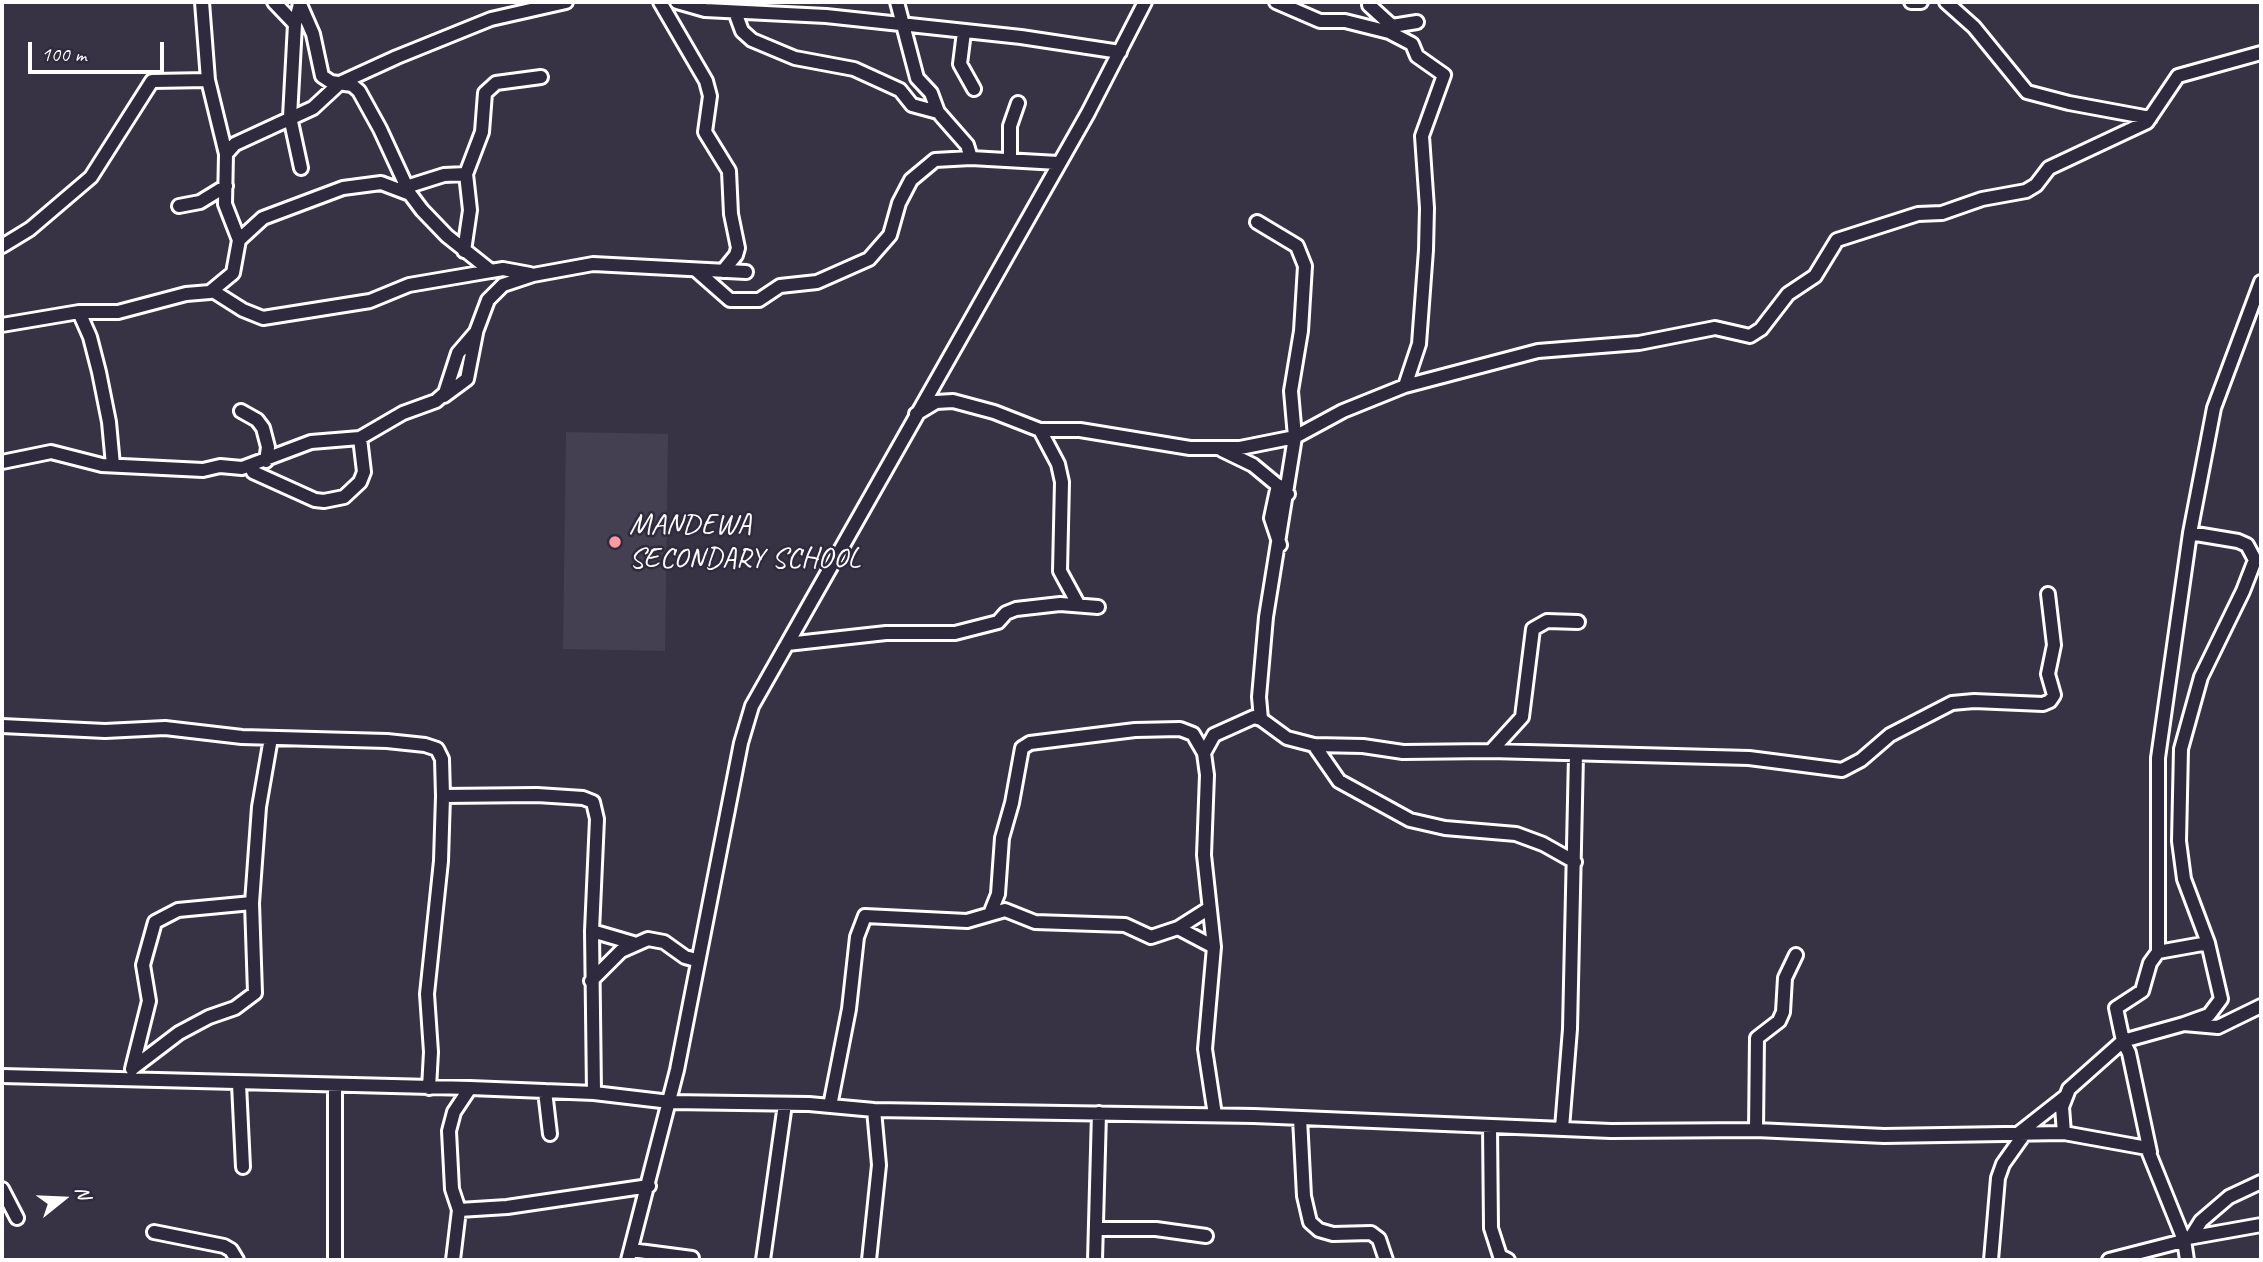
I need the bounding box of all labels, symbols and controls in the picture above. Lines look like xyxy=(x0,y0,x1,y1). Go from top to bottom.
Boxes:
scale bar xyxy=(32,28,168,72)
text: 100 m xyxy=(41,41,86,67)
place label: MANDEWA SECONDARY SCHOOL xyxy=(629,507,860,578)
marker: MANDEWA SECONDARY SCHOOL xyxy=(607,534,623,550)
north arrow xyxy=(28,1164,98,1234)
text: N xyxy=(70,1183,96,1202)

